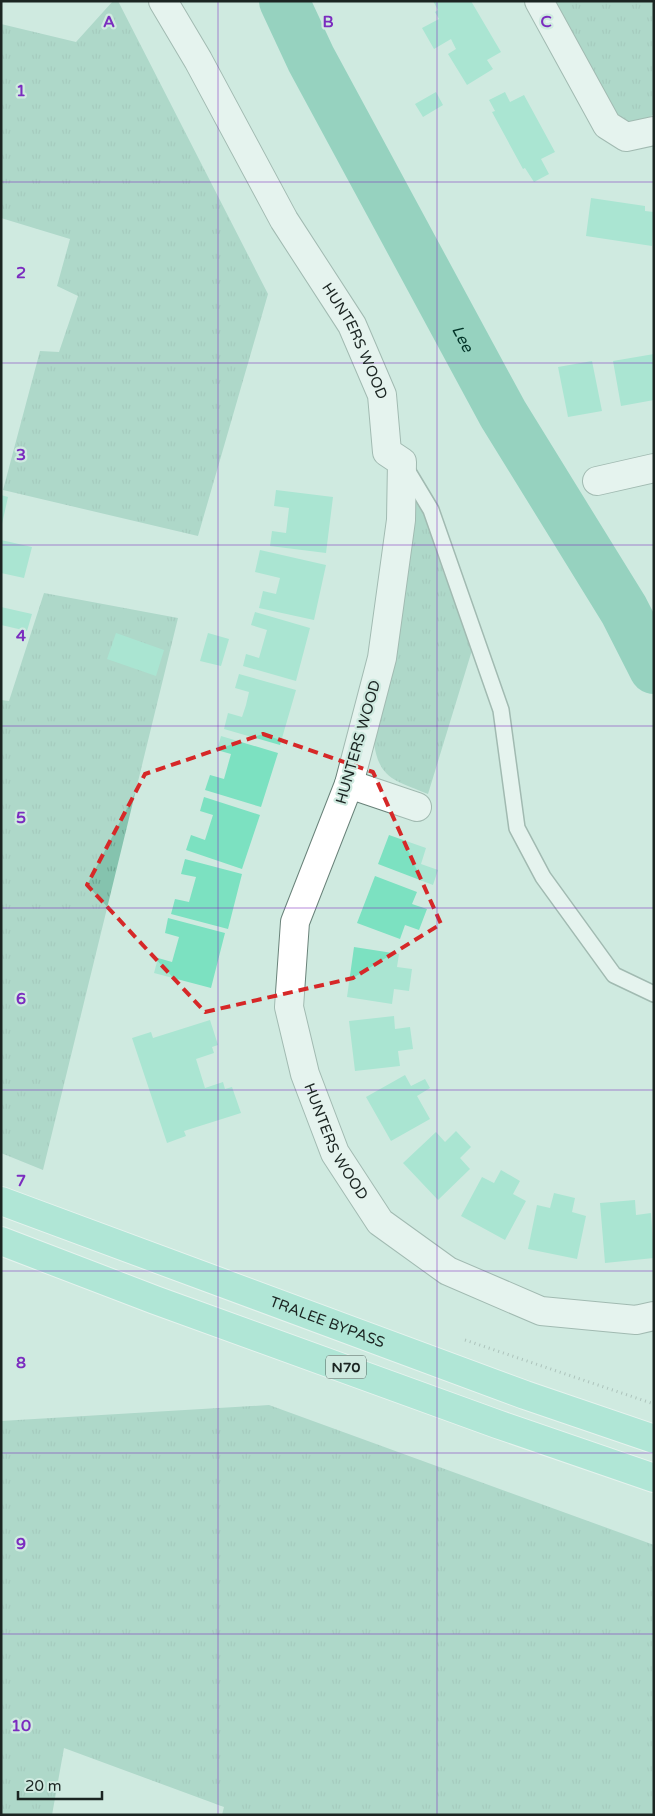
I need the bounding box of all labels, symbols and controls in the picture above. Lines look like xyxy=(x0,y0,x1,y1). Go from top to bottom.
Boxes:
text: A xyxy=(103,12,115,32)
text: B xyxy=(322,12,334,32)
text: C xyxy=(540,12,552,32)
text: 1 xyxy=(16,81,26,101)
text: 2 xyxy=(16,263,26,283)
street label: HUNTERS WOOD xyxy=(318,279,392,402)
water label: Lee xyxy=(447,322,478,356)
text: 3 xyxy=(16,445,26,465)
text: 4 xyxy=(16,626,26,646)
street label: HUNTERS WOOD xyxy=(332,678,384,806)
text: 5 xyxy=(16,808,26,828)
text: 6 xyxy=(16,989,26,1009)
street label: HUNTERS WOOD xyxy=(300,1080,372,1203)
text: 7 xyxy=(16,1171,26,1191)
street label: TRALEE BYPASS xyxy=(267,1292,387,1351)
text: 8 xyxy=(16,1353,26,1373)
road number: N70 xyxy=(326,1355,366,1378)
text: 9 xyxy=(16,1534,26,1554)
text: 10 xyxy=(11,1716,31,1736)
scale bar xyxy=(18,1768,101,1800)
text: 20 m xyxy=(25,1777,62,1795)

